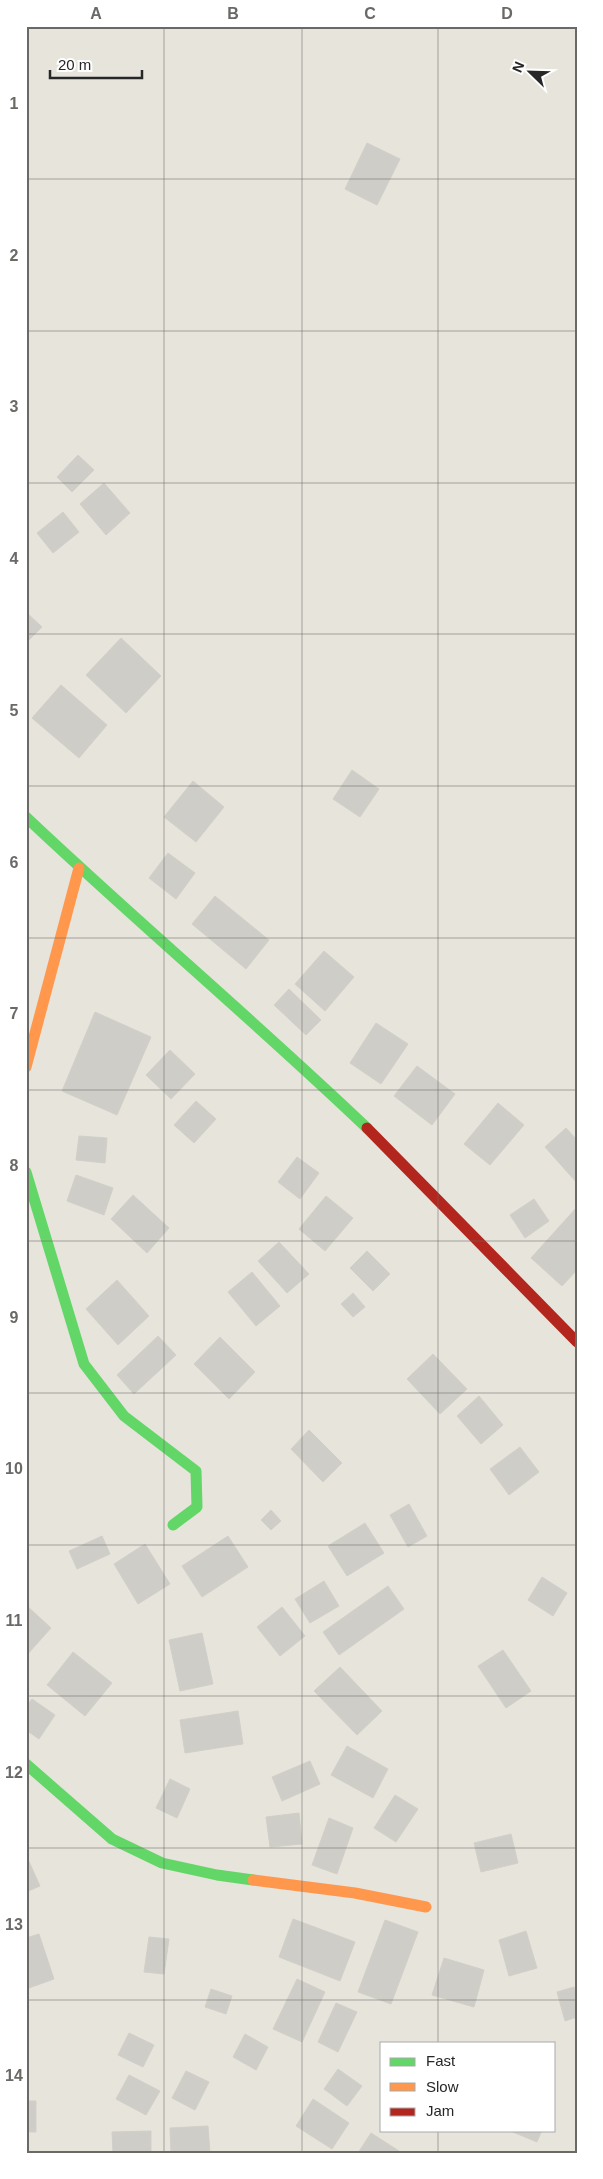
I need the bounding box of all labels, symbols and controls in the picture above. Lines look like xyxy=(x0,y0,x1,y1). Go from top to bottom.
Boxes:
text: A xyxy=(90,5,102,22)
text: B xyxy=(227,5,239,22)
text: C xyxy=(364,5,376,22)
text: D xyxy=(501,5,513,22)
scale bar xyxy=(50,48,142,80)
north arrow xyxy=(506,48,556,98)
text: 20 m xyxy=(58,56,91,73)
text: N xyxy=(509,59,527,75)
text: 1 xyxy=(10,95,19,112)
text: 2 xyxy=(10,247,19,264)
text: 3 xyxy=(10,398,19,415)
text: 4 xyxy=(10,550,19,567)
text: 5 xyxy=(10,702,19,719)
text: 6 xyxy=(10,854,19,871)
text: 7 xyxy=(10,1005,19,1022)
text: 8 xyxy=(10,1157,19,1174)
text: 9 xyxy=(10,1309,19,1326)
text: 10 xyxy=(5,1460,23,1477)
text: 11 xyxy=(6,1612,23,1629)
text: 12 xyxy=(5,1764,23,1781)
text: 13 xyxy=(5,1916,23,1933)
legend xyxy=(380,2042,556,2132)
text: Fast xyxy=(426,2052,456,2069)
text: 14 xyxy=(5,2067,23,2084)
text: Slow xyxy=(426,2078,459,2095)
text: Jam xyxy=(426,2102,454,2119)

